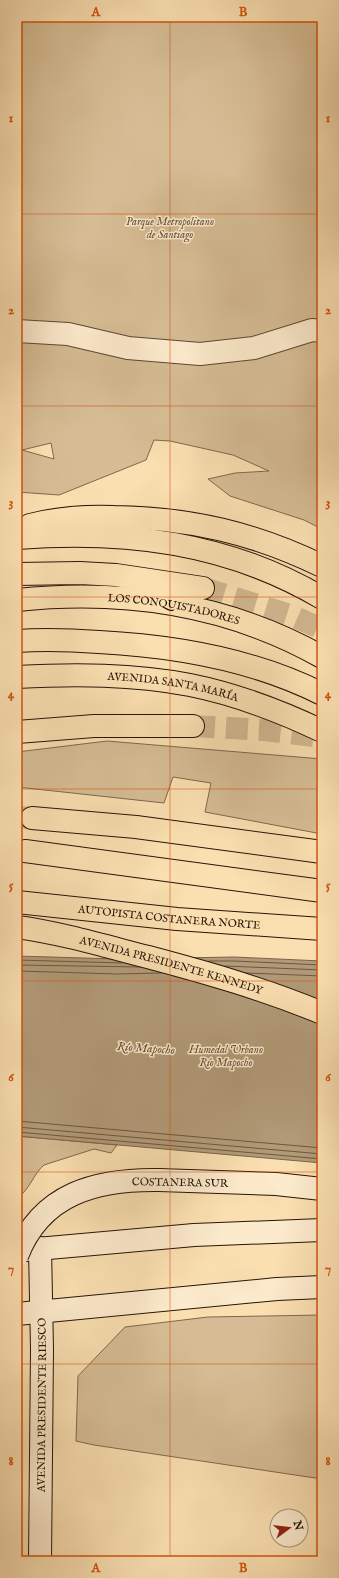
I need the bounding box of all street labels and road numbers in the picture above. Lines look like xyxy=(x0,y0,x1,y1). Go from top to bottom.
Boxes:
street label: LOS CONQUISTADORES xyxy=(107,591,242,629)
street label: AVENIDA SANTA MARÍA xyxy=(106,670,241,705)
street label: AUTOPISTA COSTANERA NORTE xyxy=(76,902,261,933)
street label: AVENIDA PRESIDENTE KENNEDY xyxy=(77,933,265,998)
street label: COSTANERA SUR xyxy=(132,1175,229,1191)
street label: AVENIDA PRESIDENTE RIESCO xyxy=(35,1318,50,1493)

